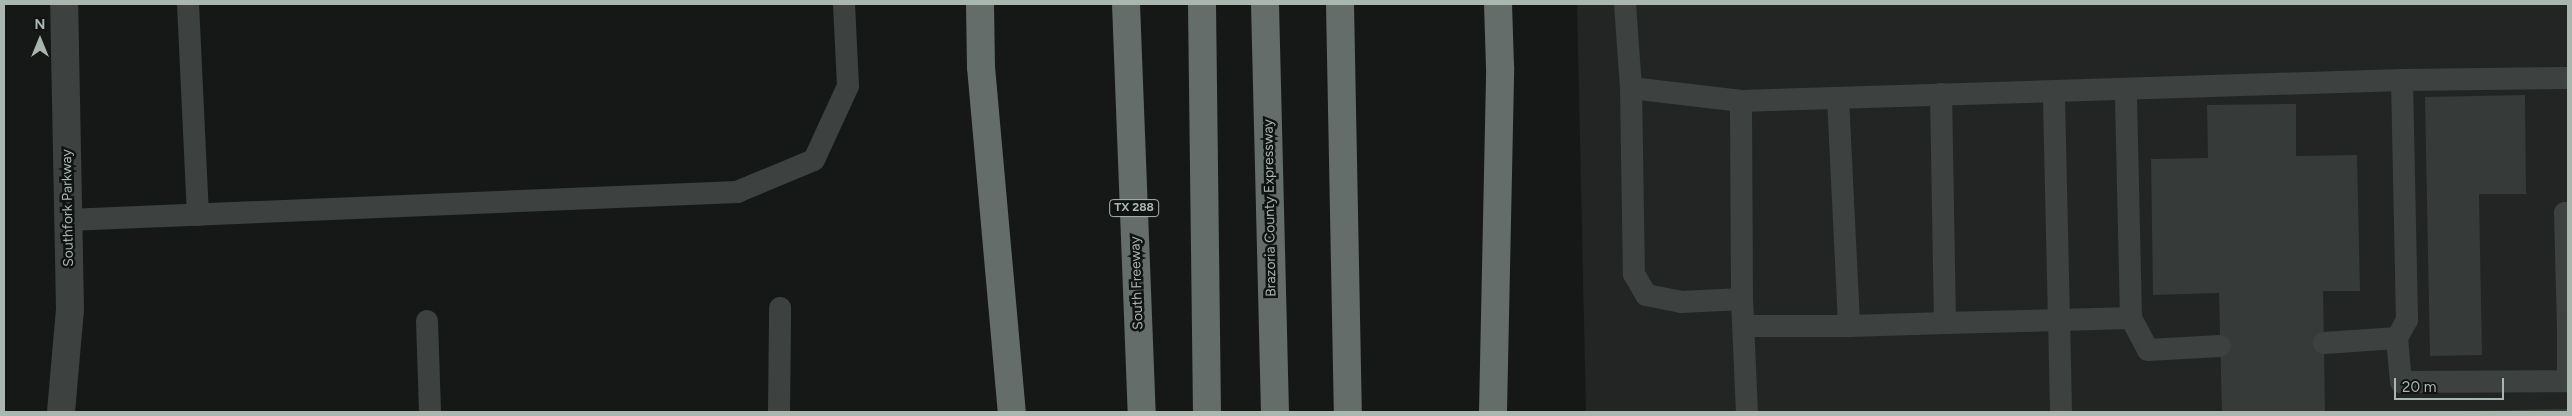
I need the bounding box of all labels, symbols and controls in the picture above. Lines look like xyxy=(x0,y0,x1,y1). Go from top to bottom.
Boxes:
north arrow xyxy=(15,15,65,65)
text: N xyxy=(35,16,45,33)
street label: Brazoria County Expressway xyxy=(1260,119,1280,297)
street label: Southfork Parkway xyxy=(59,149,77,267)
road number: TX 288 xyxy=(1109,198,1159,218)
street label: South Freeway xyxy=(1127,236,1147,330)
scale bar xyxy=(2397,368,2507,400)
text: 20 m xyxy=(2402,378,2436,396)

